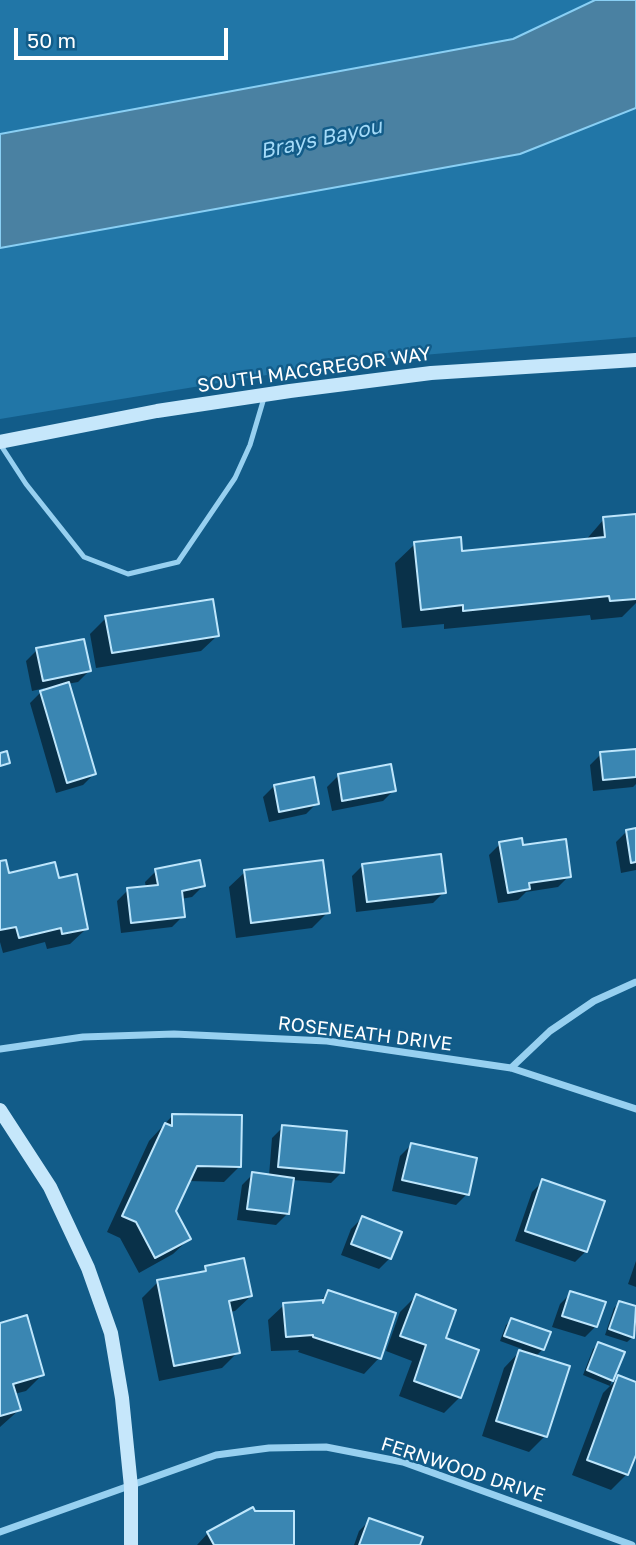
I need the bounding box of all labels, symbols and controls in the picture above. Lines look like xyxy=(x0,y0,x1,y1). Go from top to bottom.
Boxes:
scale bar xyxy=(18,14,231,58)
text: 50 m xyxy=(27,27,76,53)
water label: Brays Bayou xyxy=(258,114,384,164)
street label: SOUTH MACGREGOR WAY xyxy=(196,342,432,398)
street label: ROSENEATH DRIVE xyxy=(277,1012,453,1056)
street label: FERNWOOD DRIVE xyxy=(378,1433,548,1507)

